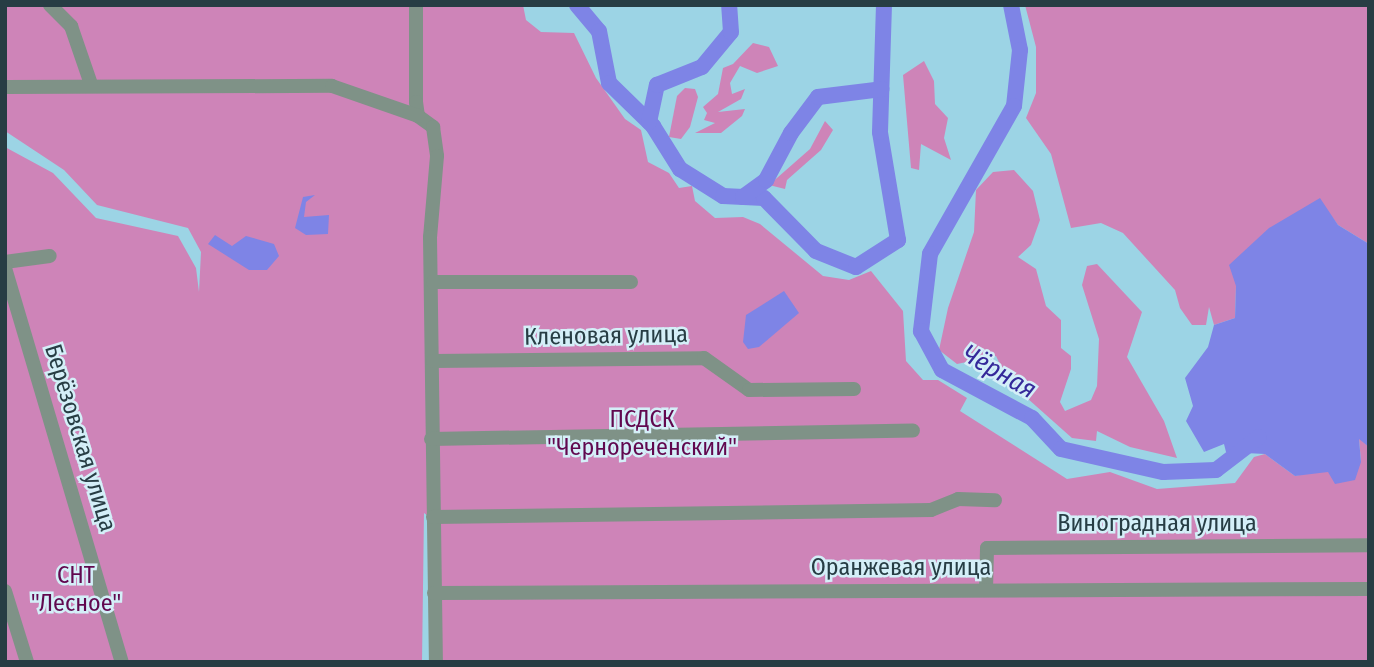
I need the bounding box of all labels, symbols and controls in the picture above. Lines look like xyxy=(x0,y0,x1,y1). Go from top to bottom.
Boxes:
street label: Кленовая улица xyxy=(524,320,688,352)
water label: Чёрная xyxy=(956,338,1042,406)
street label: Берёзовская улица xyxy=(38,341,122,535)
park label: ПСДСК "Чернореченский" xyxy=(547,406,737,462)
street label: Виноградная улица xyxy=(1057,510,1257,538)
street label: Оранжевая улица xyxy=(811,554,991,582)
park label: СНТ "Лесное" xyxy=(31,562,121,618)

